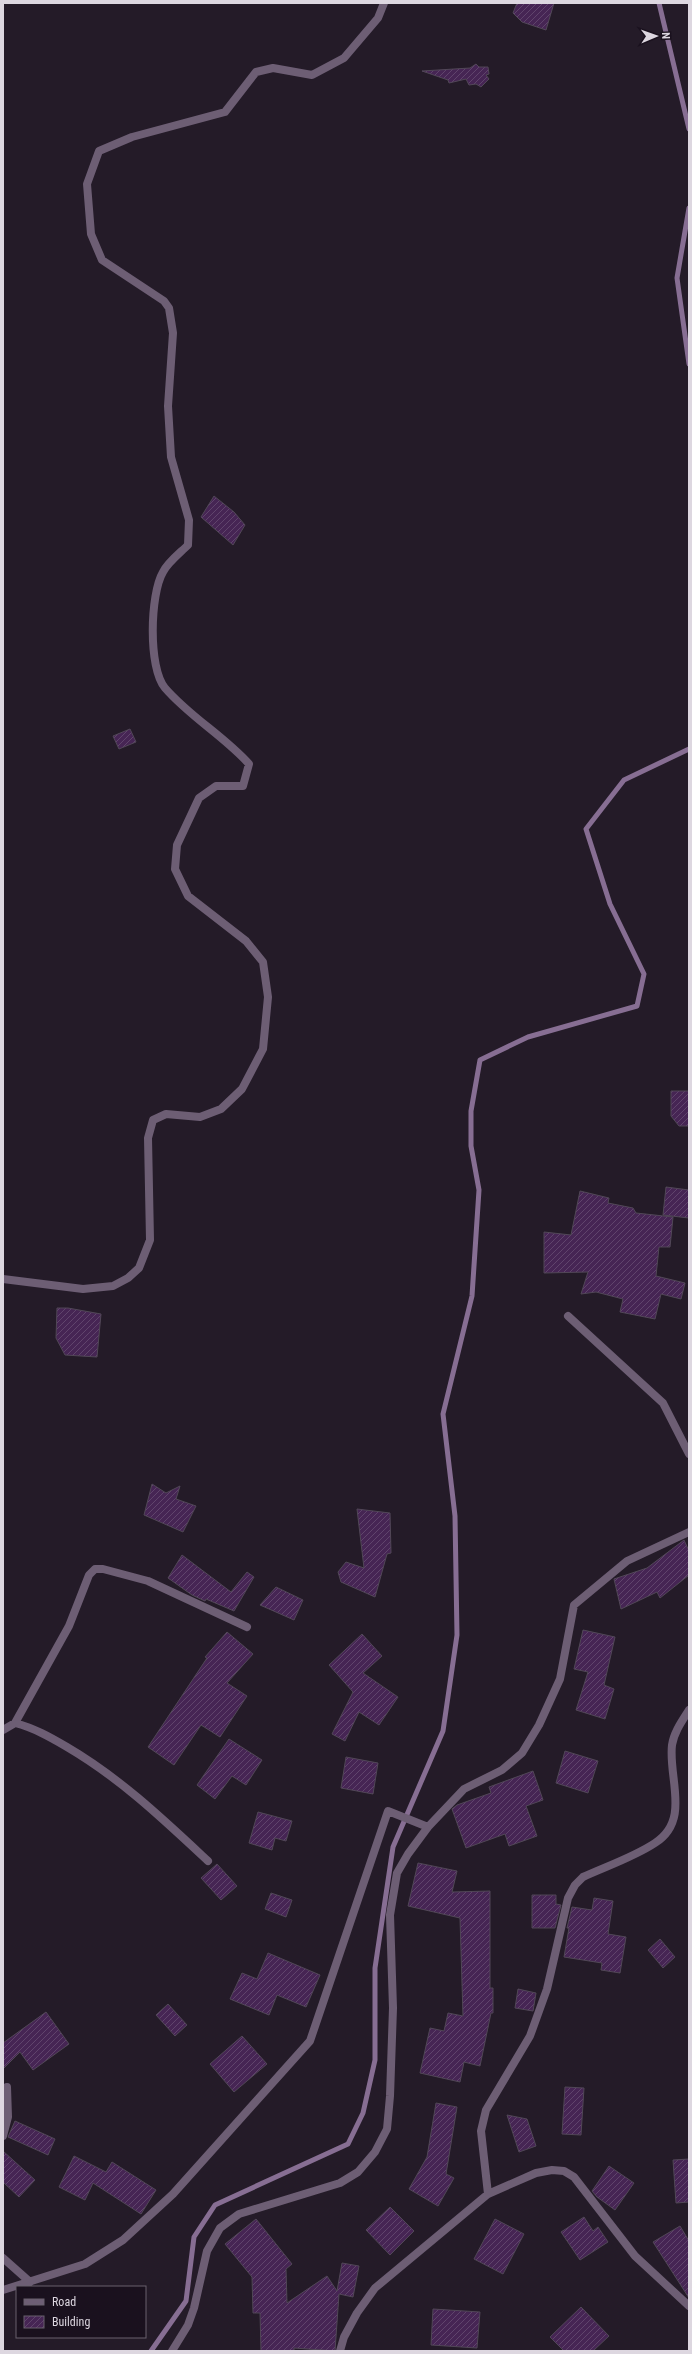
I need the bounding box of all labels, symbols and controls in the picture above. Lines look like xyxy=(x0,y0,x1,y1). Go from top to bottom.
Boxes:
north arrow xyxy=(636,16,676,56)
text: N xyxy=(659,32,672,40)
legend xyxy=(16,2286,146,2338)
text: Road xyxy=(52,2295,76,2309)
text: Building xyxy=(52,2315,90,2329)

